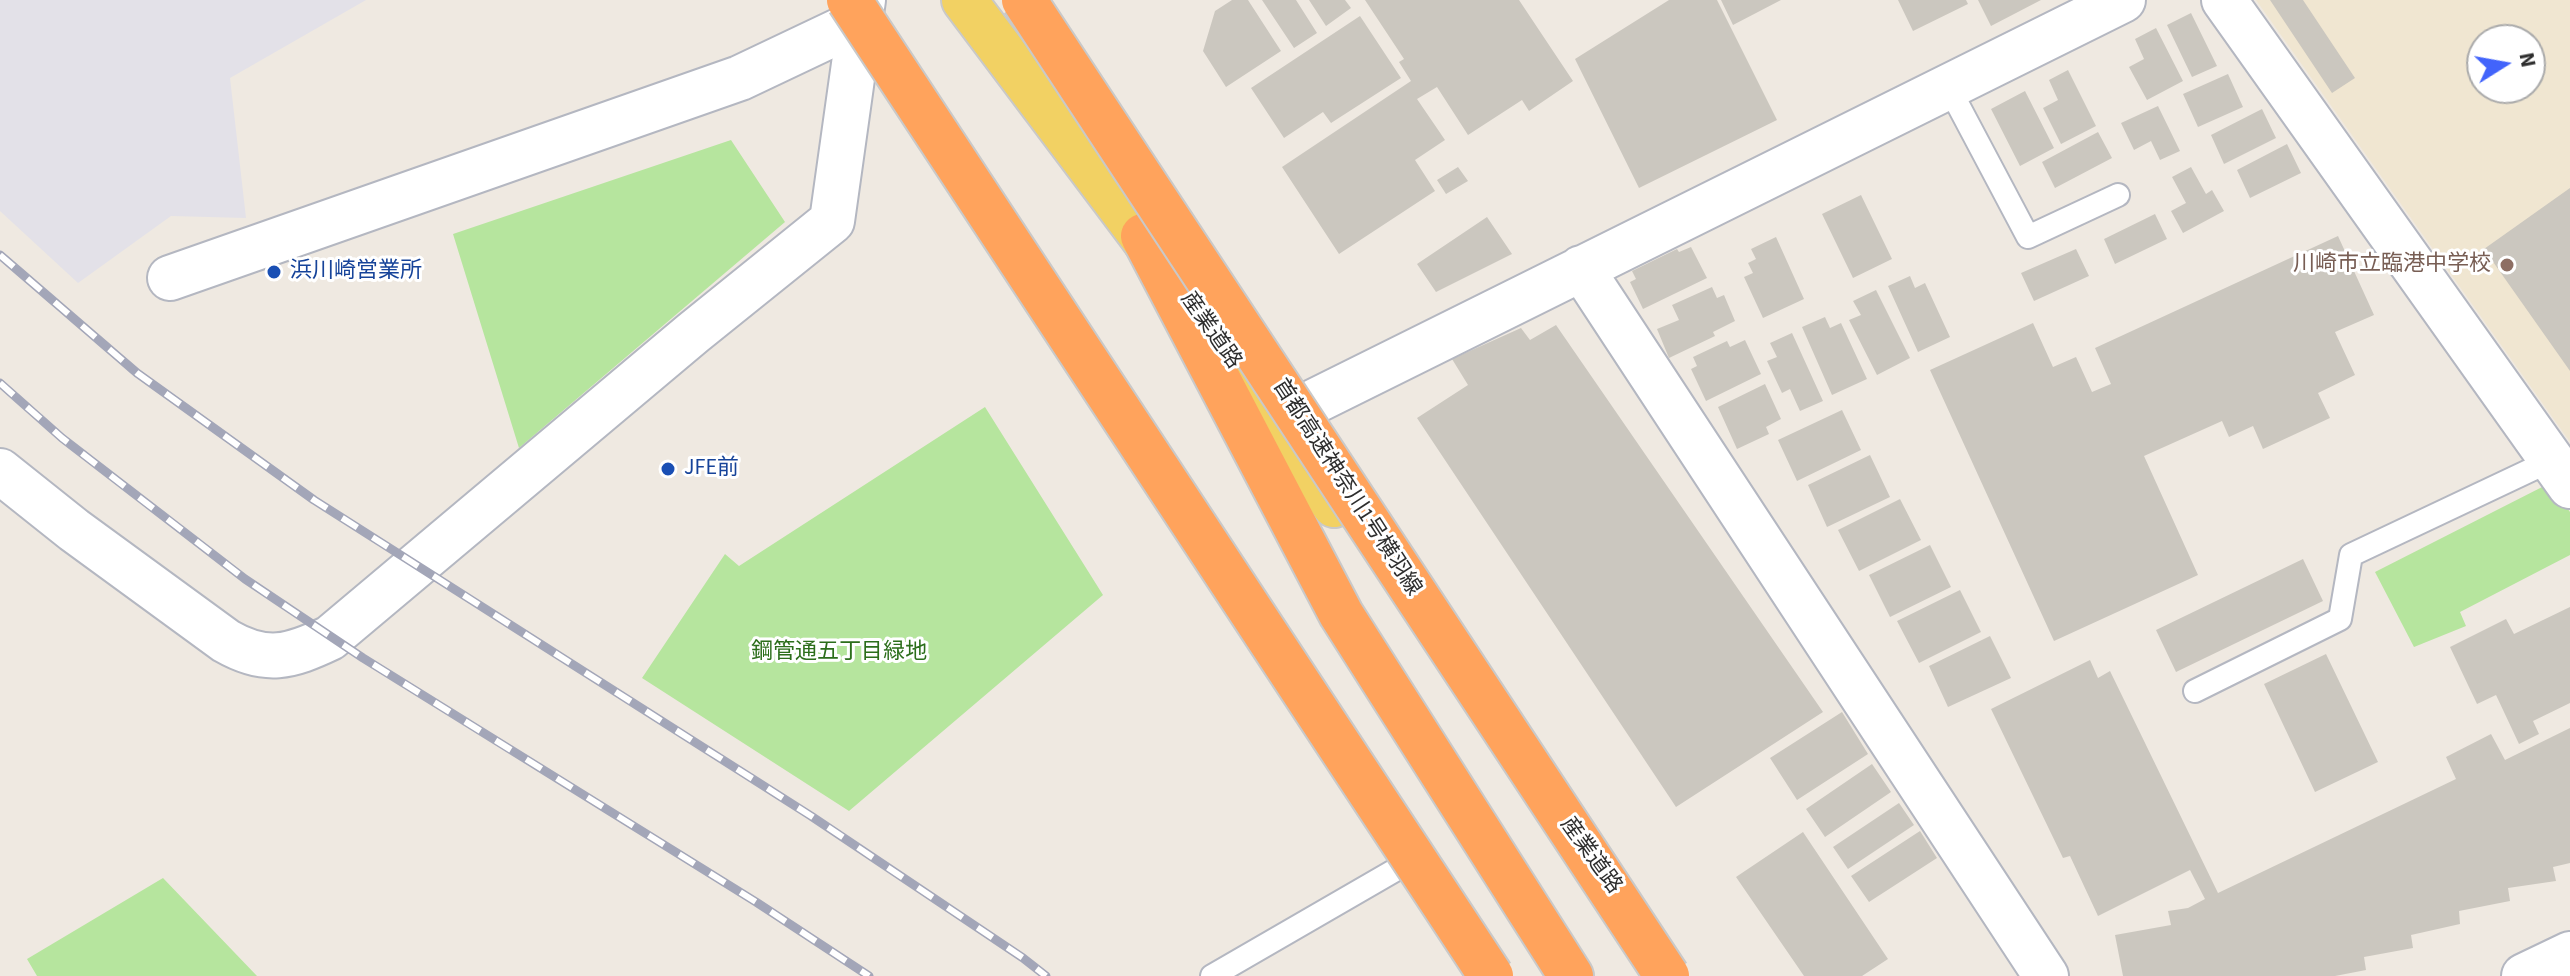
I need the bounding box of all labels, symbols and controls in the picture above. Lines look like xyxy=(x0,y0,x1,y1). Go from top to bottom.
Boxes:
north arrow xyxy=(2466,24,2546,104)
text: N xyxy=(2510,50,2545,70)
place label: 川崎市立臨港中学校 xyxy=(2293,252,2491,278)
marker: 川崎市立臨港中学校 xyxy=(2498,256,2516,274)
place label: 浜川崎営業所 xyxy=(290,259,422,285)
marker: 浜川崎営業所 xyxy=(265,263,283,281)
street label: 産業道路 xyxy=(1174,287,1246,375)
street label: 首都高速神奈川1号横羽線 xyxy=(1266,375,1426,601)
place label: JFE前 xyxy=(684,456,739,482)
marker: JFE前 xyxy=(659,460,677,478)
park label: 鋼管通五丁目緑地 xyxy=(751,640,927,666)
street label: 産業道路 xyxy=(1553,813,1627,899)

